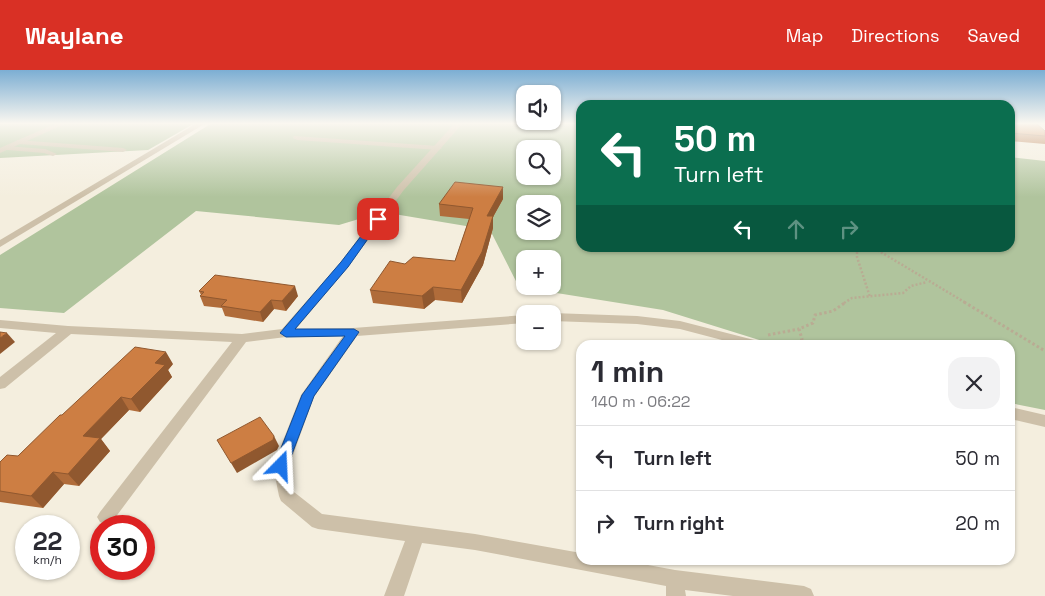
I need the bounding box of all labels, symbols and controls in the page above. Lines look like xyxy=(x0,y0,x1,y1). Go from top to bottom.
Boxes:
text: Waylane xyxy=(25,20,124,51)
text: Map xyxy=(786,24,823,47)
text: Directions xyxy=(851,24,940,47)
text: Saved xyxy=(968,24,1020,47)
map controls xyxy=(516,85,561,350)
button: sound xyxy=(516,85,561,130)
text: 50 m xyxy=(674,117,756,161)
icon: left xyxy=(591,120,656,185)
button: search xyxy=(516,140,561,185)
text: Turn left xyxy=(674,160,764,188)
button: layers xyxy=(516,195,561,240)
pin xyxy=(357,198,399,240)
icon: arrive xyxy=(364,205,392,233)
icon: left xyxy=(729,215,757,243)
icon: ahead xyxy=(782,215,810,243)
icon: right xyxy=(835,215,863,243)
button: + xyxy=(516,250,561,295)
button: − xyxy=(516,305,561,350)
text: 1 min xyxy=(591,352,664,391)
button: close xyxy=(948,357,1000,409)
text: 140 m · 06:22 xyxy=(591,391,690,412)
position arrow xyxy=(254,439,306,491)
icon: left xyxy=(591,444,619,472)
text: Turn left xyxy=(634,446,712,471)
text: 50 m xyxy=(955,446,1000,471)
icon: right xyxy=(591,509,619,537)
text: Turn right xyxy=(634,511,724,536)
text: 20 m xyxy=(955,511,1000,536)
speed limit sign: 30 xyxy=(90,515,155,580)
text: 22 xyxy=(33,525,62,557)
text: km/h xyxy=(33,552,62,568)

